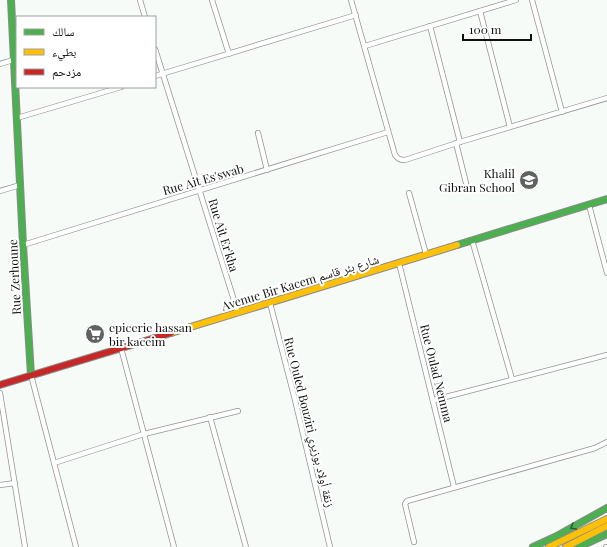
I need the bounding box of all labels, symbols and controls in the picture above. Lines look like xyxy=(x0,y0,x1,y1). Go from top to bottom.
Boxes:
legend xyxy=(16,16,156,88)
scale bar xyxy=(463,16,531,42)
text: 100 m xyxy=(469,21,502,37)
text: سالك xyxy=(52,23,74,39)
text: بطيء xyxy=(52,43,76,62)
text: مزدحم xyxy=(52,63,81,80)
street label: Rue Ait Es'swab xyxy=(161,160,246,198)
place label: Khalil Gibran School xyxy=(439,165,516,195)
school or university icon: Khalil Gibran School xyxy=(518,169,540,191)
street label: Rue Ait Er'kha xyxy=(205,196,243,274)
street label: Rue Zerhoune xyxy=(4,239,24,315)
street label: Avenue Bir Kacem شارع بئر قاسم xyxy=(218,250,381,315)
place label: epicerie hassan bir kaceim xyxy=(109,319,192,349)
street label: Rue Oulad Nemma xyxy=(417,322,457,424)
supermarket icon: epicerie hassan bir kaceim xyxy=(84,323,106,345)
street label: Rue Ouled Bouziri زنقة أولاد بوزيري xyxy=(278,335,339,510)
one-way arrow xyxy=(570,523,577,530)

